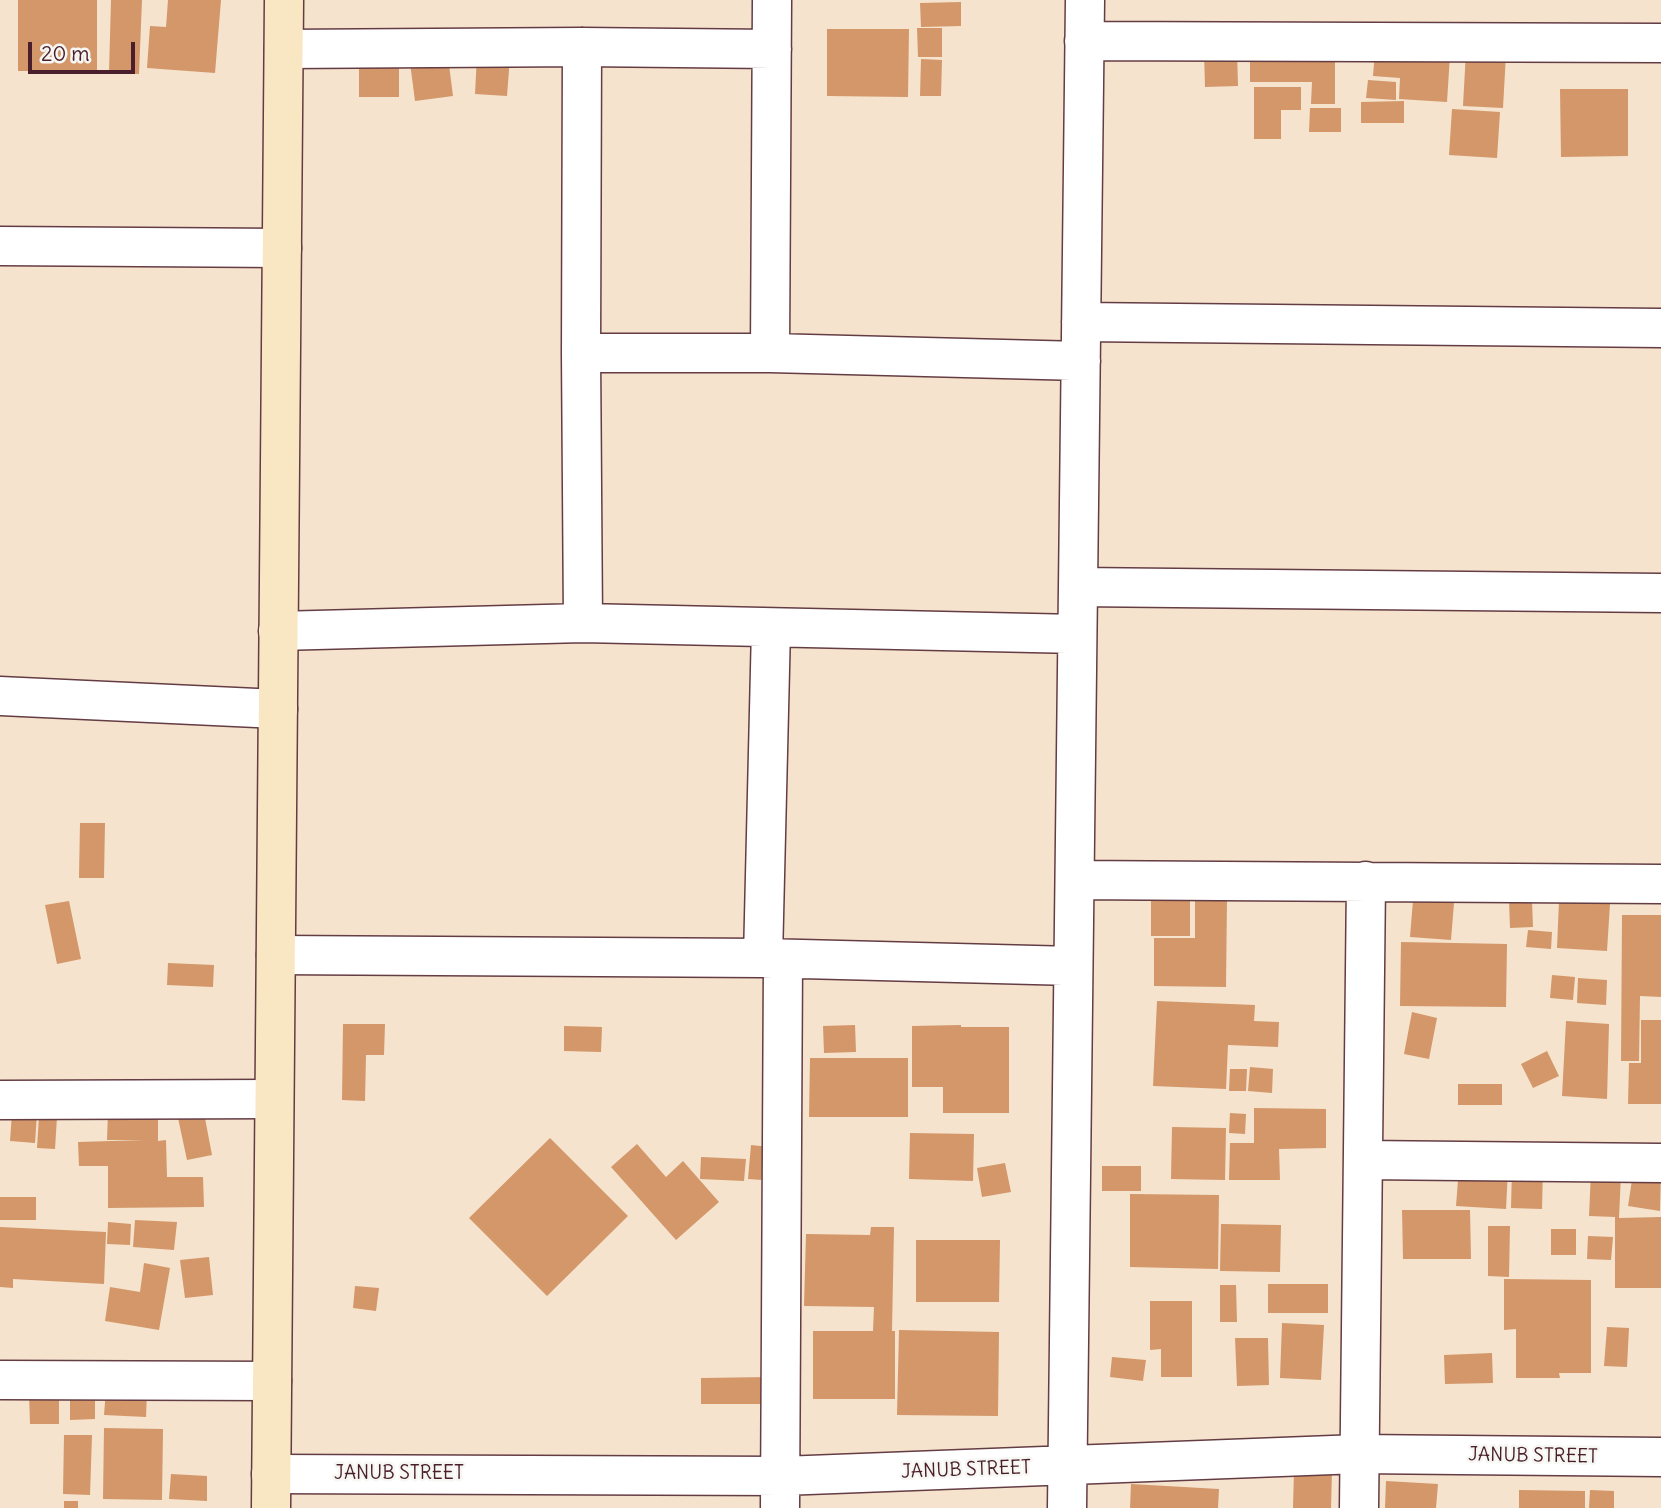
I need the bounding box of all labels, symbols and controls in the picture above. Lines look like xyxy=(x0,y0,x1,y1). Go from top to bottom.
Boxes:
scale bar xyxy=(32,28,138,72)
text: 20 m xyxy=(41,40,90,67)
street label: JANUB STREET xyxy=(1468,1443,1598,1469)
street label: JANUB STREET xyxy=(901,1456,1031,1484)
street label: JANUB STREET xyxy=(334,1463,464,1485)

